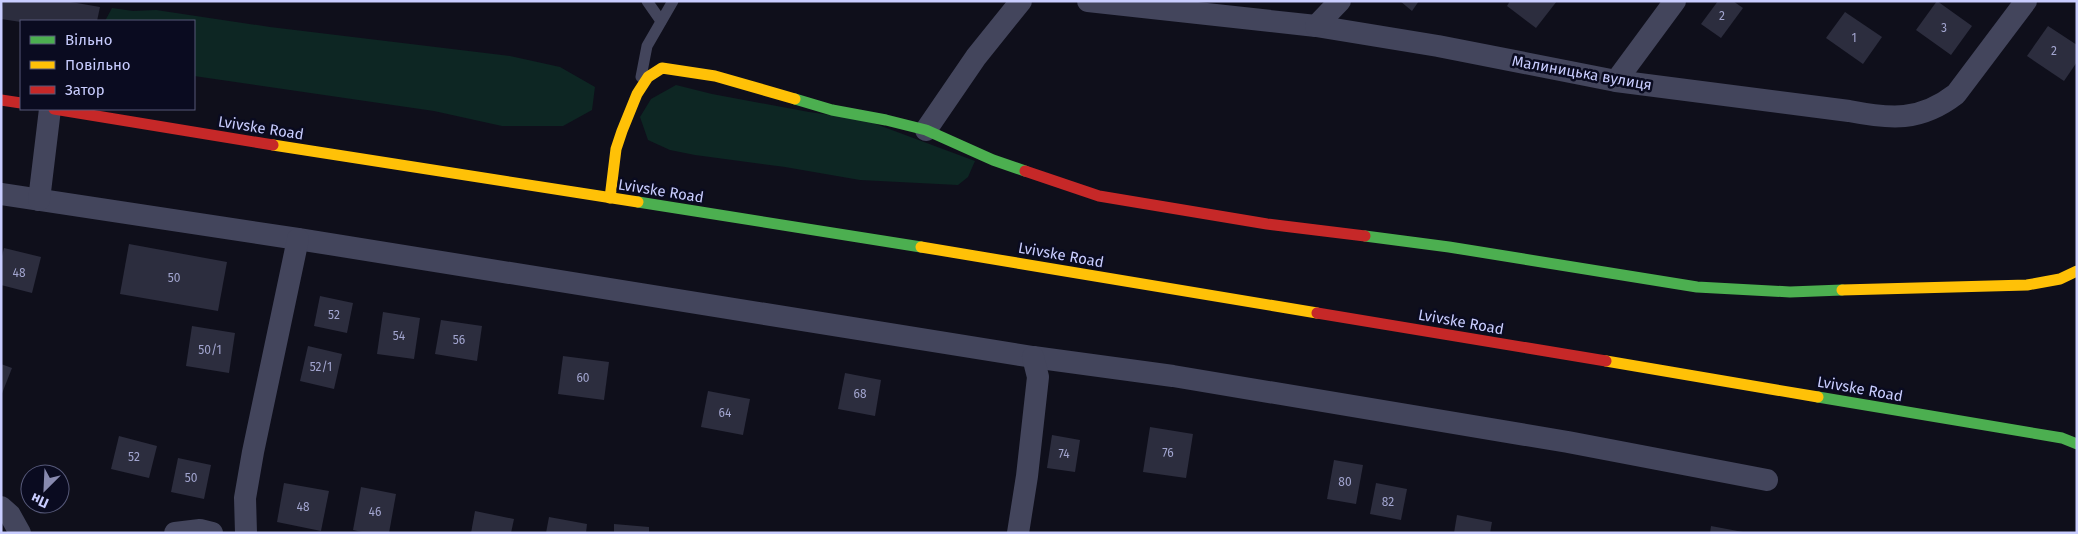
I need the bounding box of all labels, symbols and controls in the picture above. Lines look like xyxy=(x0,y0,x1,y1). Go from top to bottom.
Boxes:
house number: 2 xyxy=(1719,9,1725,23)
legend xyxy=(20,20,195,110)
house number: 3 xyxy=(1941,21,1947,35)
text: Вільно xyxy=(65,31,112,49)
house number: 1 xyxy=(1851,31,1857,45)
house number: 2 xyxy=(2051,44,2057,58)
street label: Малиницька вулиця xyxy=(1511,52,1653,94)
text: Повільно xyxy=(65,56,131,74)
text: Затор xyxy=(65,81,105,99)
street label: Lvivske Road xyxy=(217,112,305,144)
street label: Lvivske Road xyxy=(617,175,705,207)
street label: Lvivske Road xyxy=(1017,239,1105,271)
house number: 48 xyxy=(13,266,26,280)
house number: 50 xyxy=(168,271,181,285)
street label: Lvivske Road xyxy=(1417,306,1505,338)
house number: 52 xyxy=(328,308,340,322)
house number: 54 xyxy=(393,329,406,343)
house number: 56 xyxy=(453,333,465,347)
house number: 50/1 xyxy=(198,343,222,357)
house number: 52/1 xyxy=(310,360,332,374)
house number: 60 xyxy=(576,371,590,385)
street label: Lvivske Road xyxy=(1816,373,1904,405)
house number: 68 xyxy=(853,387,867,401)
house number: 64 xyxy=(719,406,732,420)
house number: 76 xyxy=(1162,446,1174,460)
house number: 74 xyxy=(1058,447,1070,461)
house number: 52 xyxy=(128,450,140,464)
north arrow xyxy=(20,464,70,514)
house number: 50 xyxy=(185,471,198,485)
house number: 80 xyxy=(1338,475,1352,489)
text: Пн xyxy=(28,489,51,512)
house number: 82 xyxy=(1382,495,1394,509)
house number: 48 xyxy=(297,500,310,514)
house number: 46 xyxy=(369,505,381,519)

